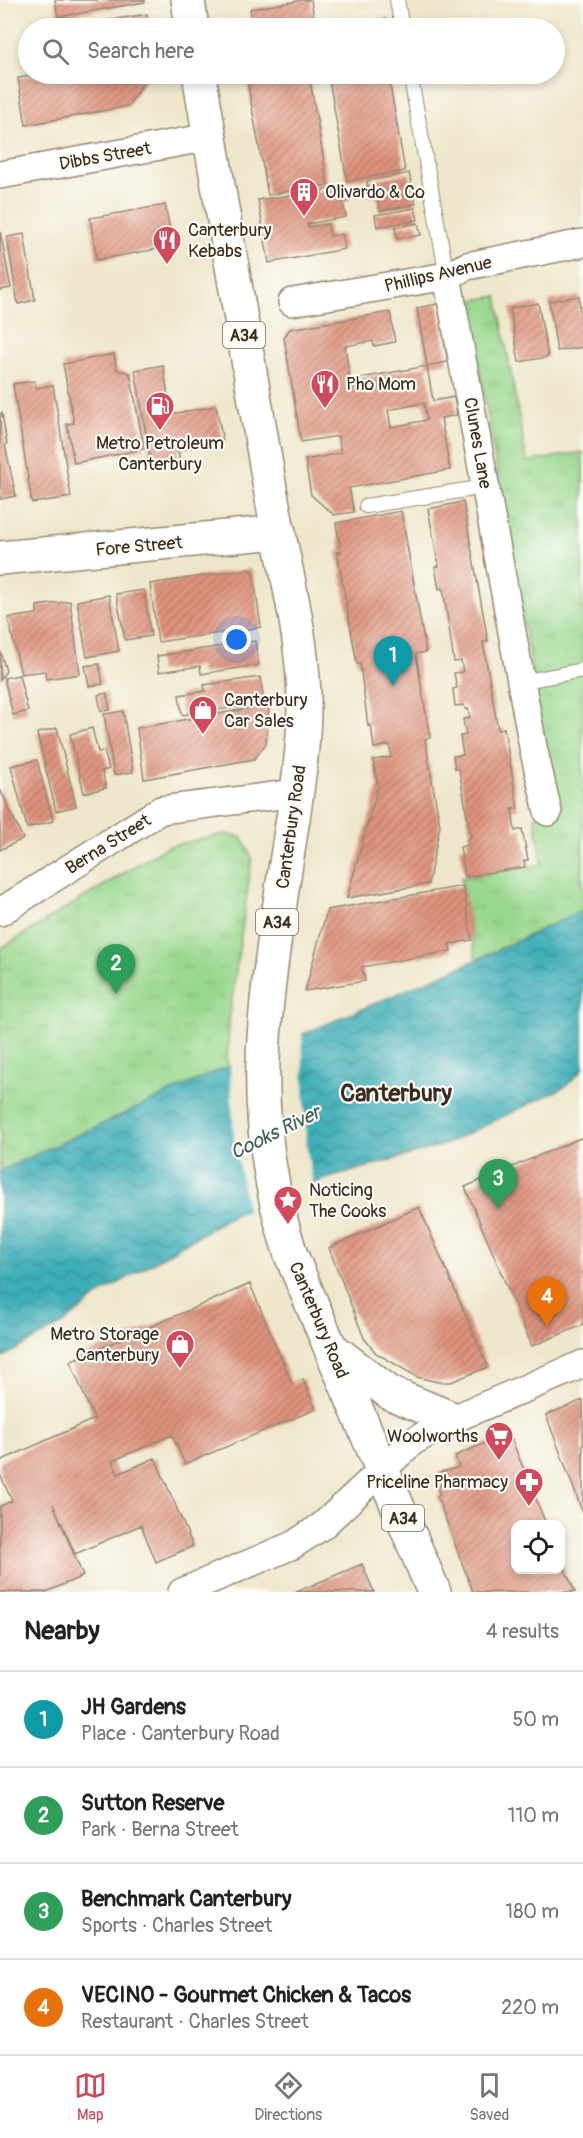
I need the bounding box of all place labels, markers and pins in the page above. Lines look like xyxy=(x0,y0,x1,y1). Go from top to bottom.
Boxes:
building icon: Olivardo & Co xyxy=(288,176,320,218)
place label: Olivardo & Co xyxy=(325,181,425,204)
place label: Canterbury Kebabs xyxy=(188,219,272,263)
restaurant icon: Canterbury Kebabs xyxy=(151,224,183,266)
restaurant icon: Pho Mom xyxy=(309,368,341,410)
place label: Pho Mom xyxy=(346,373,416,396)
fuel station icon: Metro Petroleum Canterbury xyxy=(144,390,176,432)
place label: Metro Petroleum Canterbury xyxy=(96,432,224,476)
pin: 1 xyxy=(374,636,412,686)
place label: Canterbury Car Sales xyxy=(224,689,308,733)
shop icon: Canterbury Car Sales xyxy=(187,694,219,736)
pin: 2 xyxy=(96,944,136,994)
pin: 3 xyxy=(478,1160,518,1209)
place label: Noticing The Cooks xyxy=(309,1179,386,1223)
place icon: Noticing The Cooks xyxy=(272,1184,304,1226)
pin: 4 xyxy=(528,1278,566,1327)
place label: Metro Storage Canterbury xyxy=(50,1323,159,1367)
shop icon: Metro Storage Canterbury xyxy=(164,1328,196,1370)
supermarket icon: Woolworths xyxy=(483,1420,515,1462)
place label: Woolworths xyxy=(387,1425,478,1448)
pharmacy icon: Priceline Pharmacy xyxy=(513,1466,545,1508)
place label: Priceline Pharmacy xyxy=(366,1471,508,1494)

